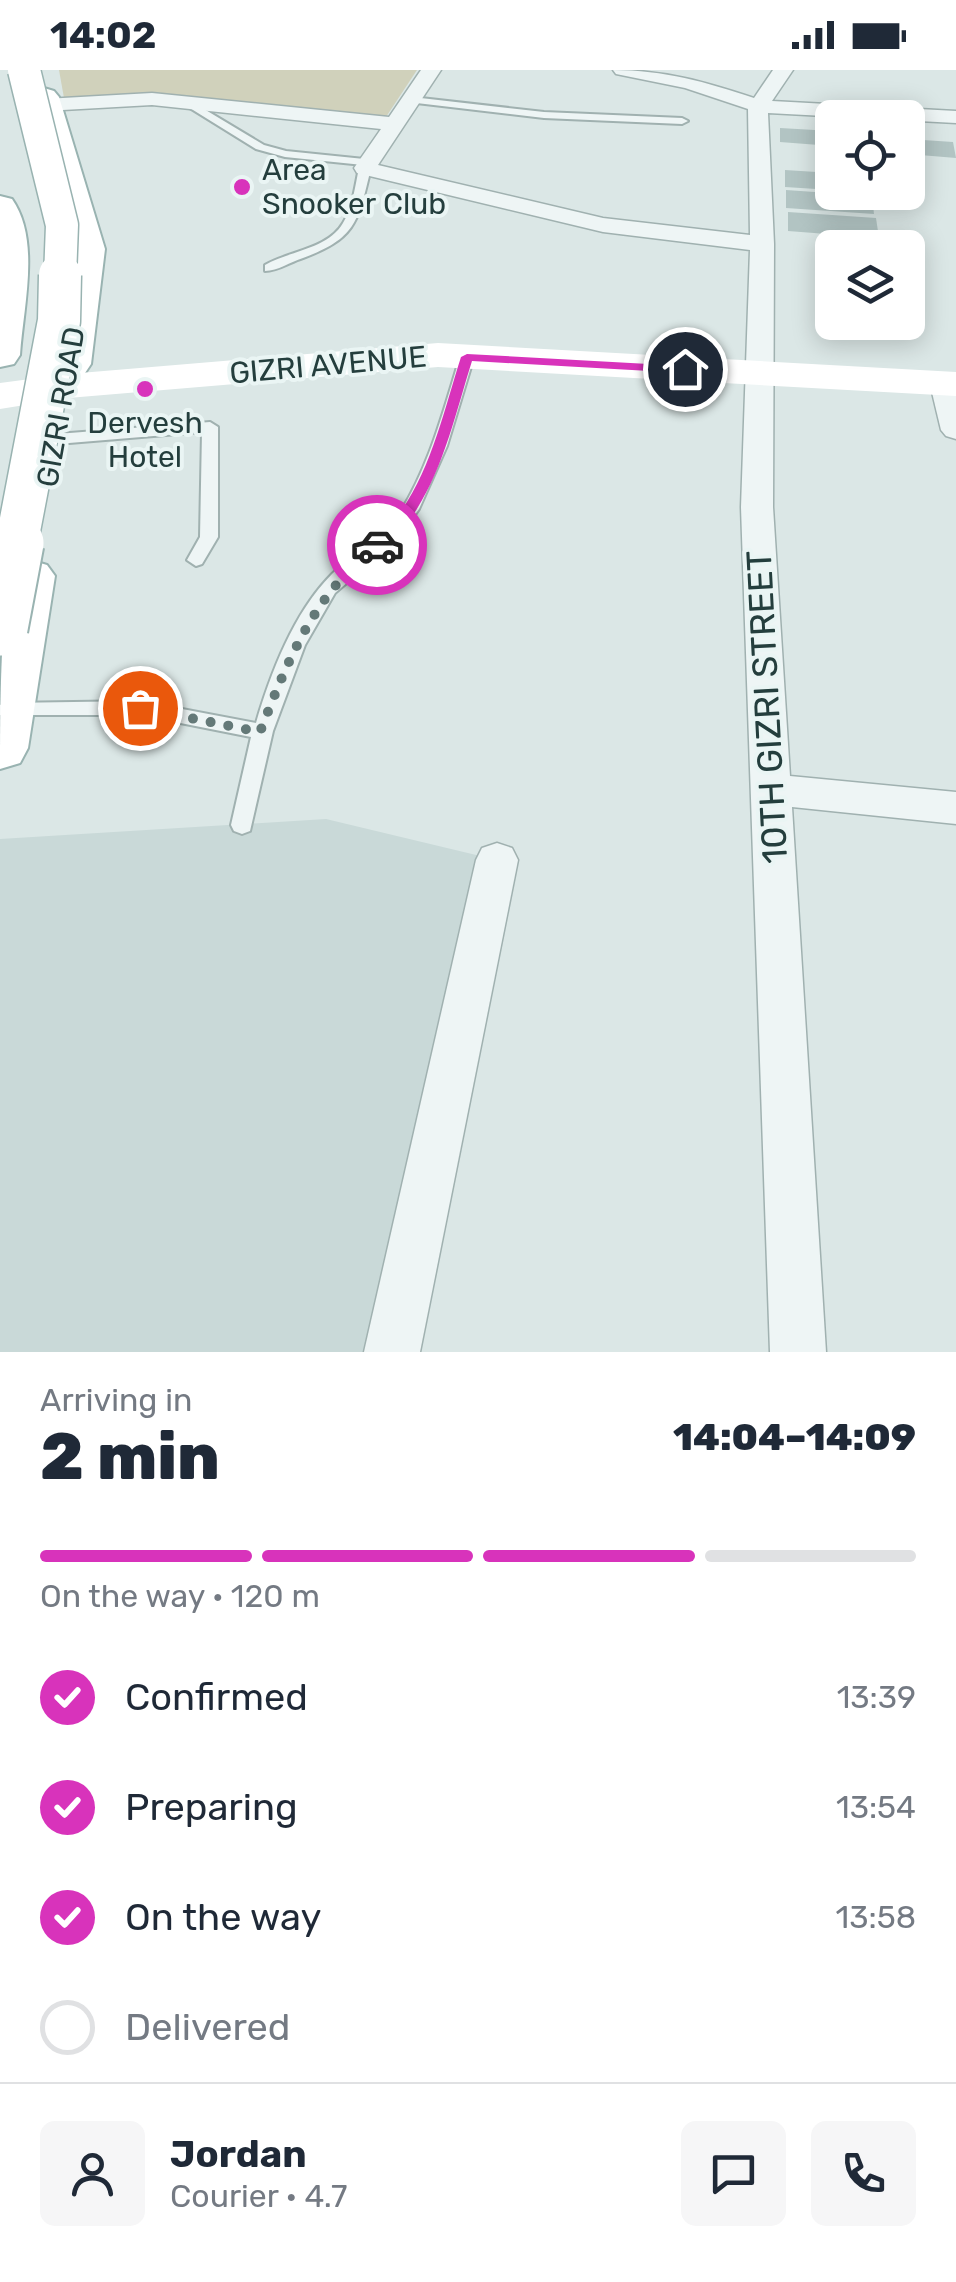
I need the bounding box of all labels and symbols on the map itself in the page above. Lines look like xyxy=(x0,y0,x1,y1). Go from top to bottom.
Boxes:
place label: Area Snooker Club xyxy=(262,152,446,222)
marker: Area Snooker Club xyxy=(231,176,253,198)
street label: GIZRI ROAD xyxy=(29,324,93,490)
pin xyxy=(643,327,728,412)
street label: GIZRI AVENUE xyxy=(228,338,428,392)
marker: Dervesh Hotel xyxy=(134,378,156,400)
place label: Dervesh Hotel xyxy=(87,405,203,475)
courier xyxy=(327,495,427,595)
street label: 10TH GIZRI STREET xyxy=(738,549,796,865)
pin xyxy=(98,666,183,751)

